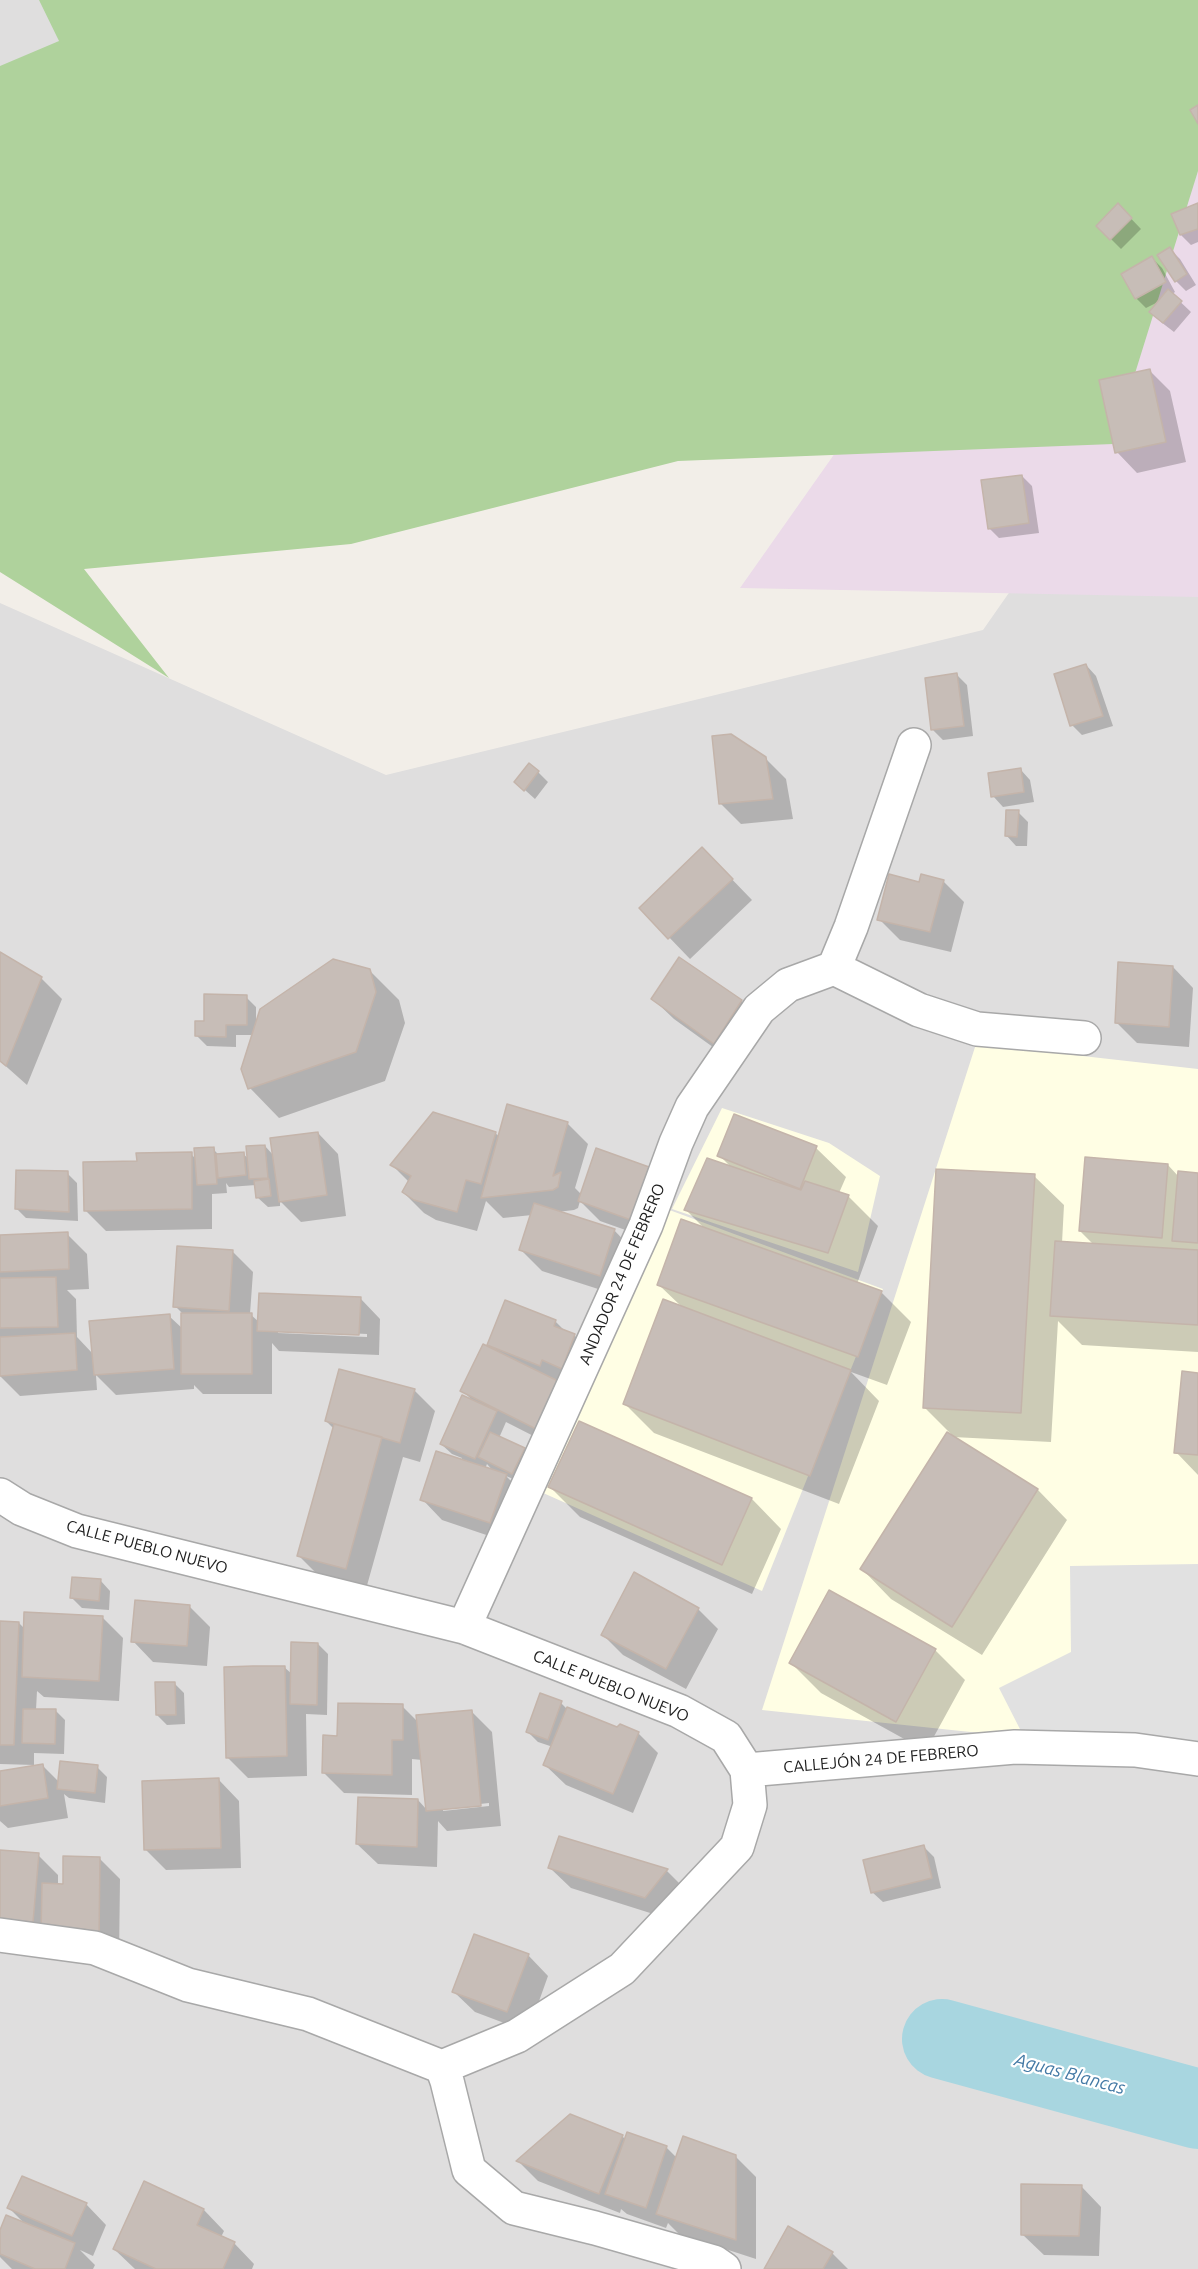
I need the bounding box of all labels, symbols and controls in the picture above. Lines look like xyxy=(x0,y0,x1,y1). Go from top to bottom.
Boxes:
street label: ANDADOR 24 DE FEBRERO xyxy=(575,1180,669,1368)
street label: CALLE PUEBLO NUEVO xyxy=(64,1516,230,1578)
street label: CALLE PUEBLO NUEVO xyxy=(530,1646,692,1726)
street label: CALLEJÓN 24 DE FEBRERO xyxy=(783,1741,979,1777)
water label: Aguas Blancas xyxy=(1012,2049,1128,2099)

